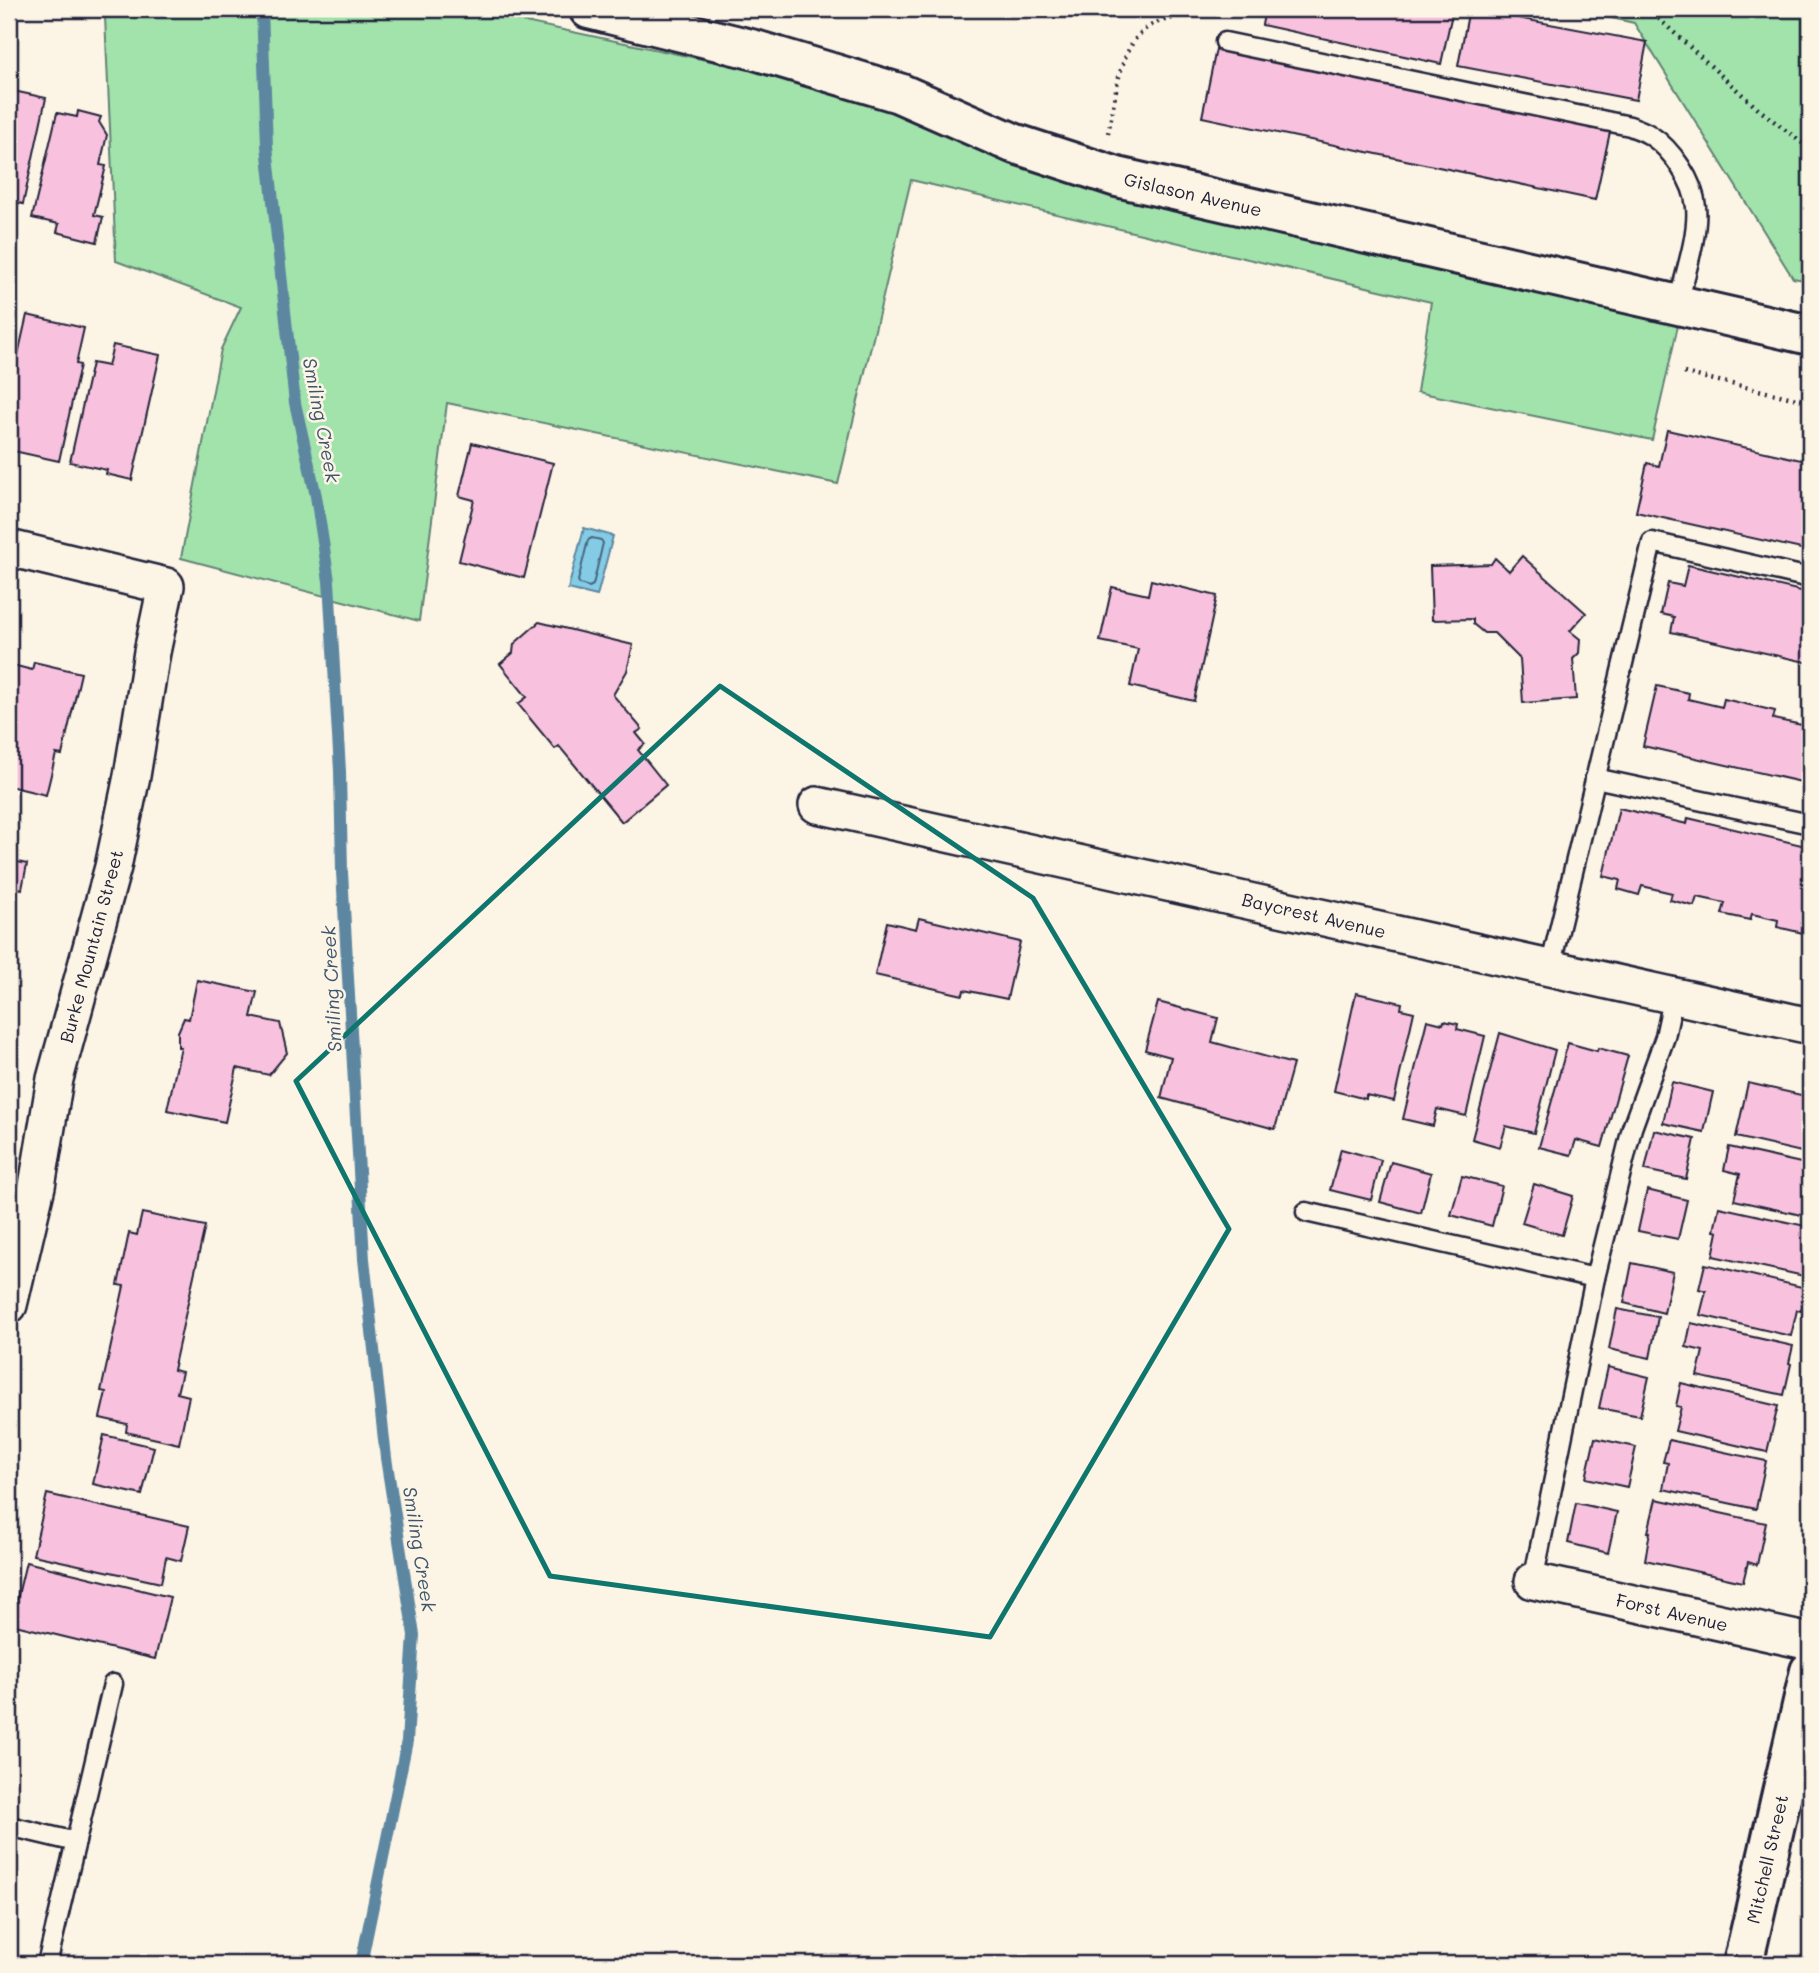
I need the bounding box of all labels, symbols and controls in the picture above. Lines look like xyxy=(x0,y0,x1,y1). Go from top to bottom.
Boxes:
street label: Gislason Avenue xyxy=(1122,166,1264,222)
water label: Smiling Creek xyxy=(298,355,347,485)
street label: Burke Mountain Street xyxy=(54,847,128,1045)
street label: Baycrest Avenue xyxy=(1240,887,1388,943)
water label: Smiling Creek xyxy=(315,924,347,1053)
water label: Smiling Creek xyxy=(398,1485,442,1614)
street label: Forst Avenue xyxy=(1614,1587,1730,1637)
street label: Mitchell Street xyxy=(1740,1792,1794,1926)

